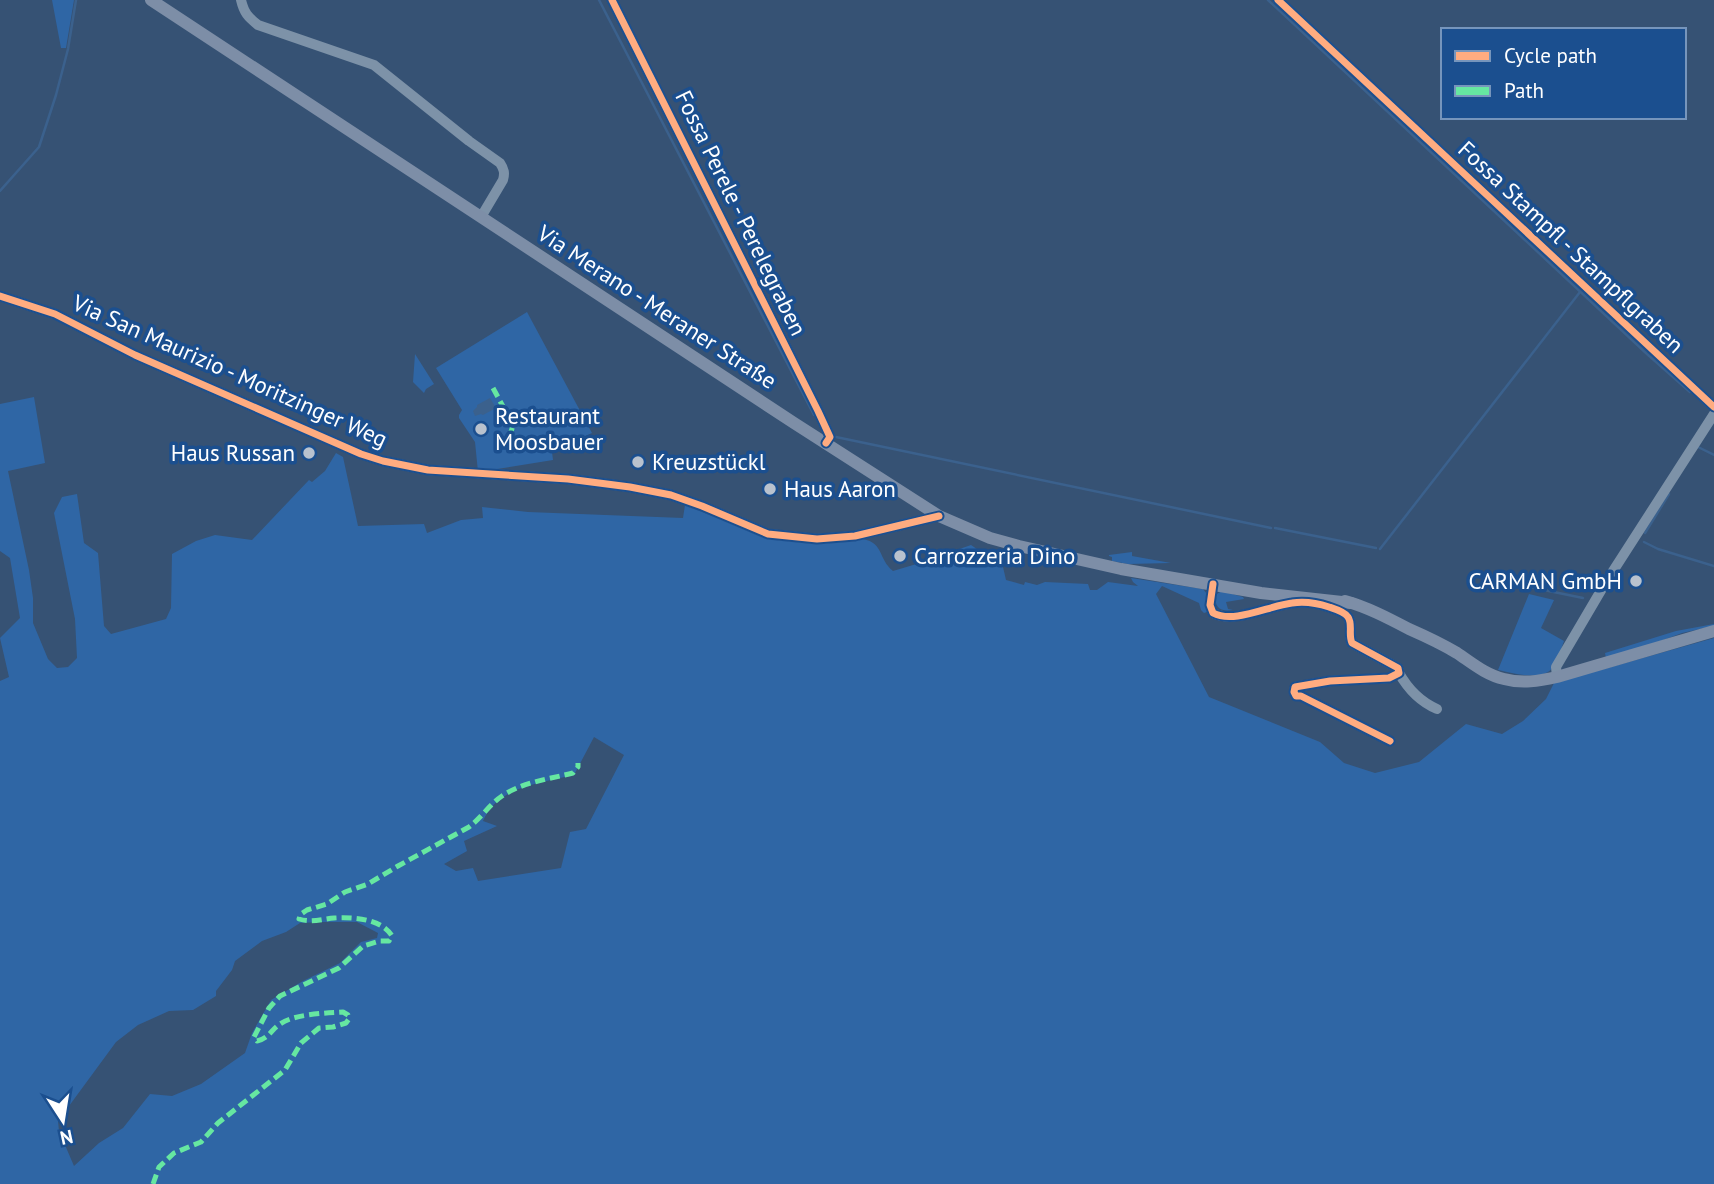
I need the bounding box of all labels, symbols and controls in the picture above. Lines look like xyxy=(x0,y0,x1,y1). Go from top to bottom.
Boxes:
legend xyxy=(1441,28,1686,119)
text: Cycle path xyxy=(1504,42,1597,69)
text: Path xyxy=(1504,77,1544,104)
street label: Fossa Perele - Perelegraben xyxy=(669,85,814,340)
street label: Fossa Stampfl - Stampflgraben xyxy=(1452,134,1690,359)
street label: Via Merano - Meraner Straße xyxy=(531,218,782,395)
street label: Via San Maurizio - Moritzinger Weg xyxy=(67,287,392,453)
place label: Restaurant Moosbauer xyxy=(495,401,603,456)
marker: Restaurant Moosbauer xyxy=(473,421,489,437)
place label: Haus Russan xyxy=(171,438,295,467)
marker: Haus Russan xyxy=(301,445,317,461)
place label: Kreuzstückl xyxy=(652,447,766,476)
marker: Kreuzstückl xyxy=(630,454,646,470)
place label: Haus Aaron xyxy=(784,474,896,503)
marker: Haus Aaron xyxy=(762,481,778,497)
place label: Carrozzeria Dino xyxy=(914,541,1075,570)
marker: Carrozzeria Dino xyxy=(892,548,908,564)
place label: CARMAN GmbH xyxy=(1468,566,1622,595)
marker: CARMAN GmbH xyxy=(1628,573,1644,589)
north arrow xyxy=(28,1086,98,1156)
text: N xyxy=(58,1125,75,1151)

